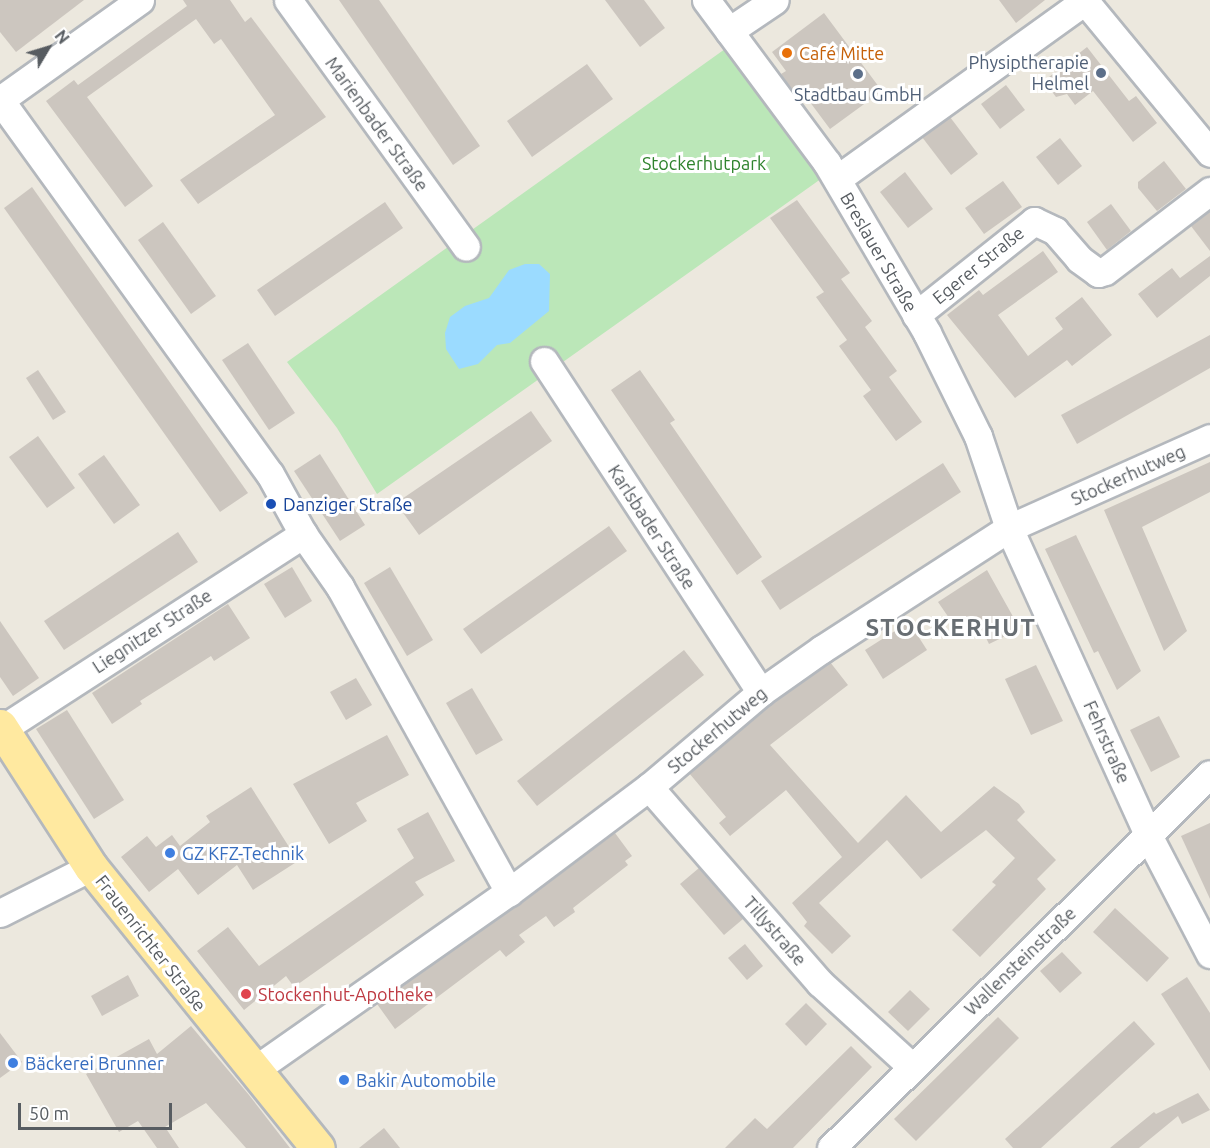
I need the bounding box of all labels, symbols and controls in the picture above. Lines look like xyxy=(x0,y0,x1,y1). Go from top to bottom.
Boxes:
north arrow xyxy=(18,18,78,78)
text: N xyxy=(51,27,73,47)
place label: Café Mitte xyxy=(799,42,884,64)
marker: Café Mitte xyxy=(780,46,794,60)
place label: Physiptherapie Helmel xyxy=(969,52,1089,94)
street label: Marienbader Straße xyxy=(321,53,433,195)
marker: Physiptherapie Helmel xyxy=(1094,66,1108,80)
marker: Stadtbau GmbH xyxy=(851,67,865,81)
place label: Stadtbau GmbH xyxy=(794,83,922,105)
park label: Stockerhutpark xyxy=(642,152,766,174)
street label: Breslauer Straße xyxy=(836,188,922,316)
street label: Egerer Straße xyxy=(928,222,1028,308)
street label: Stockerhutweg xyxy=(1068,440,1188,510)
street label: Karlsbader Straße xyxy=(604,461,700,593)
place label: Danziger Straße xyxy=(283,493,412,515)
marker: Danziger Straße xyxy=(264,497,278,511)
street label: Liegnitzer Straße xyxy=(88,584,216,678)
district label: STOCKERHUT xyxy=(866,614,1036,642)
street label: Stockerhutweg xyxy=(663,682,771,778)
street label: Fehrstraße xyxy=(1079,697,1135,787)
place label: GZ KFZ-Technik xyxy=(182,842,304,864)
marker: GZ KFZ-Technik xyxy=(163,846,177,860)
street label: Frauenrichter Straße xyxy=(91,871,211,1015)
street label: Tillystraße xyxy=(739,892,811,970)
street label: Wallensteinstraße xyxy=(960,902,1080,1020)
place label: Stockenhut-Apotheke xyxy=(258,983,433,1005)
marker: Stockenhut-Apotheke xyxy=(239,987,253,1001)
place label: Bäckerei Brunner xyxy=(25,1052,164,1074)
marker: Bäckerei Brunner xyxy=(6,1056,20,1070)
place label: Bakir Automobile xyxy=(356,1069,496,1091)
marker: Bakir Automobile xyxy=(337,1073,351,1087)
scale bar xyxy=(21,1091,176,1129)
text: 50 m xyxy=(29,1103,69,1123)

